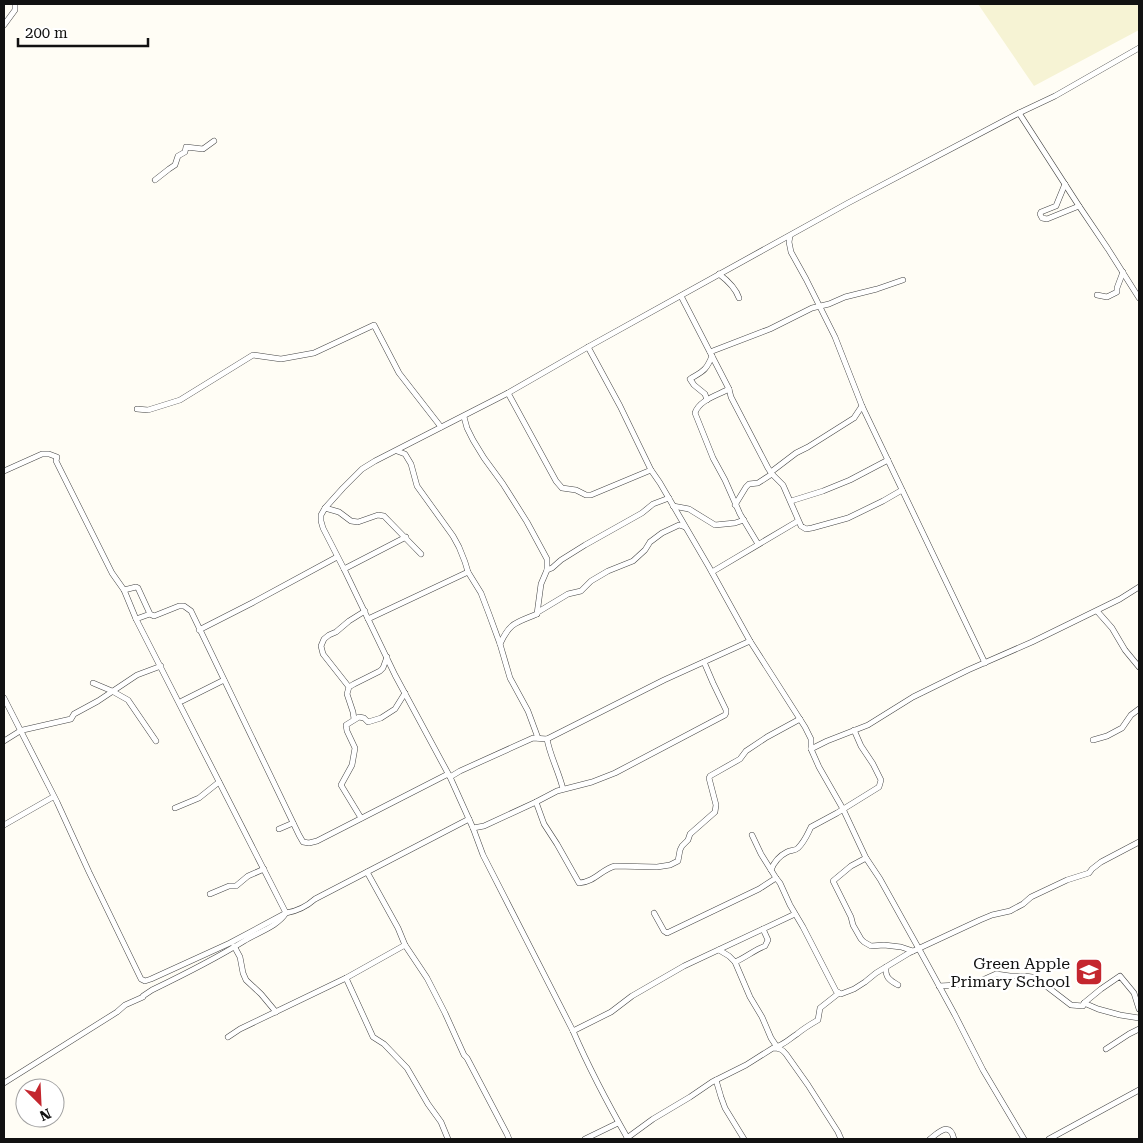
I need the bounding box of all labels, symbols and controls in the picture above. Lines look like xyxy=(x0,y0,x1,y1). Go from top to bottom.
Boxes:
scale bar xyxy=(18,15,148,47)
text: 200 m xyxy=(25,24,68,42)
place label: Green Apple Primary School xyxy=(950,954,1070,991)
school or university icon: Green Apple Primary School xyxy=(1074,957,1104,987)
north arrow xyxy=(15,1078,65,1128)
text: N xyxy=(37,1105,53,1124)

